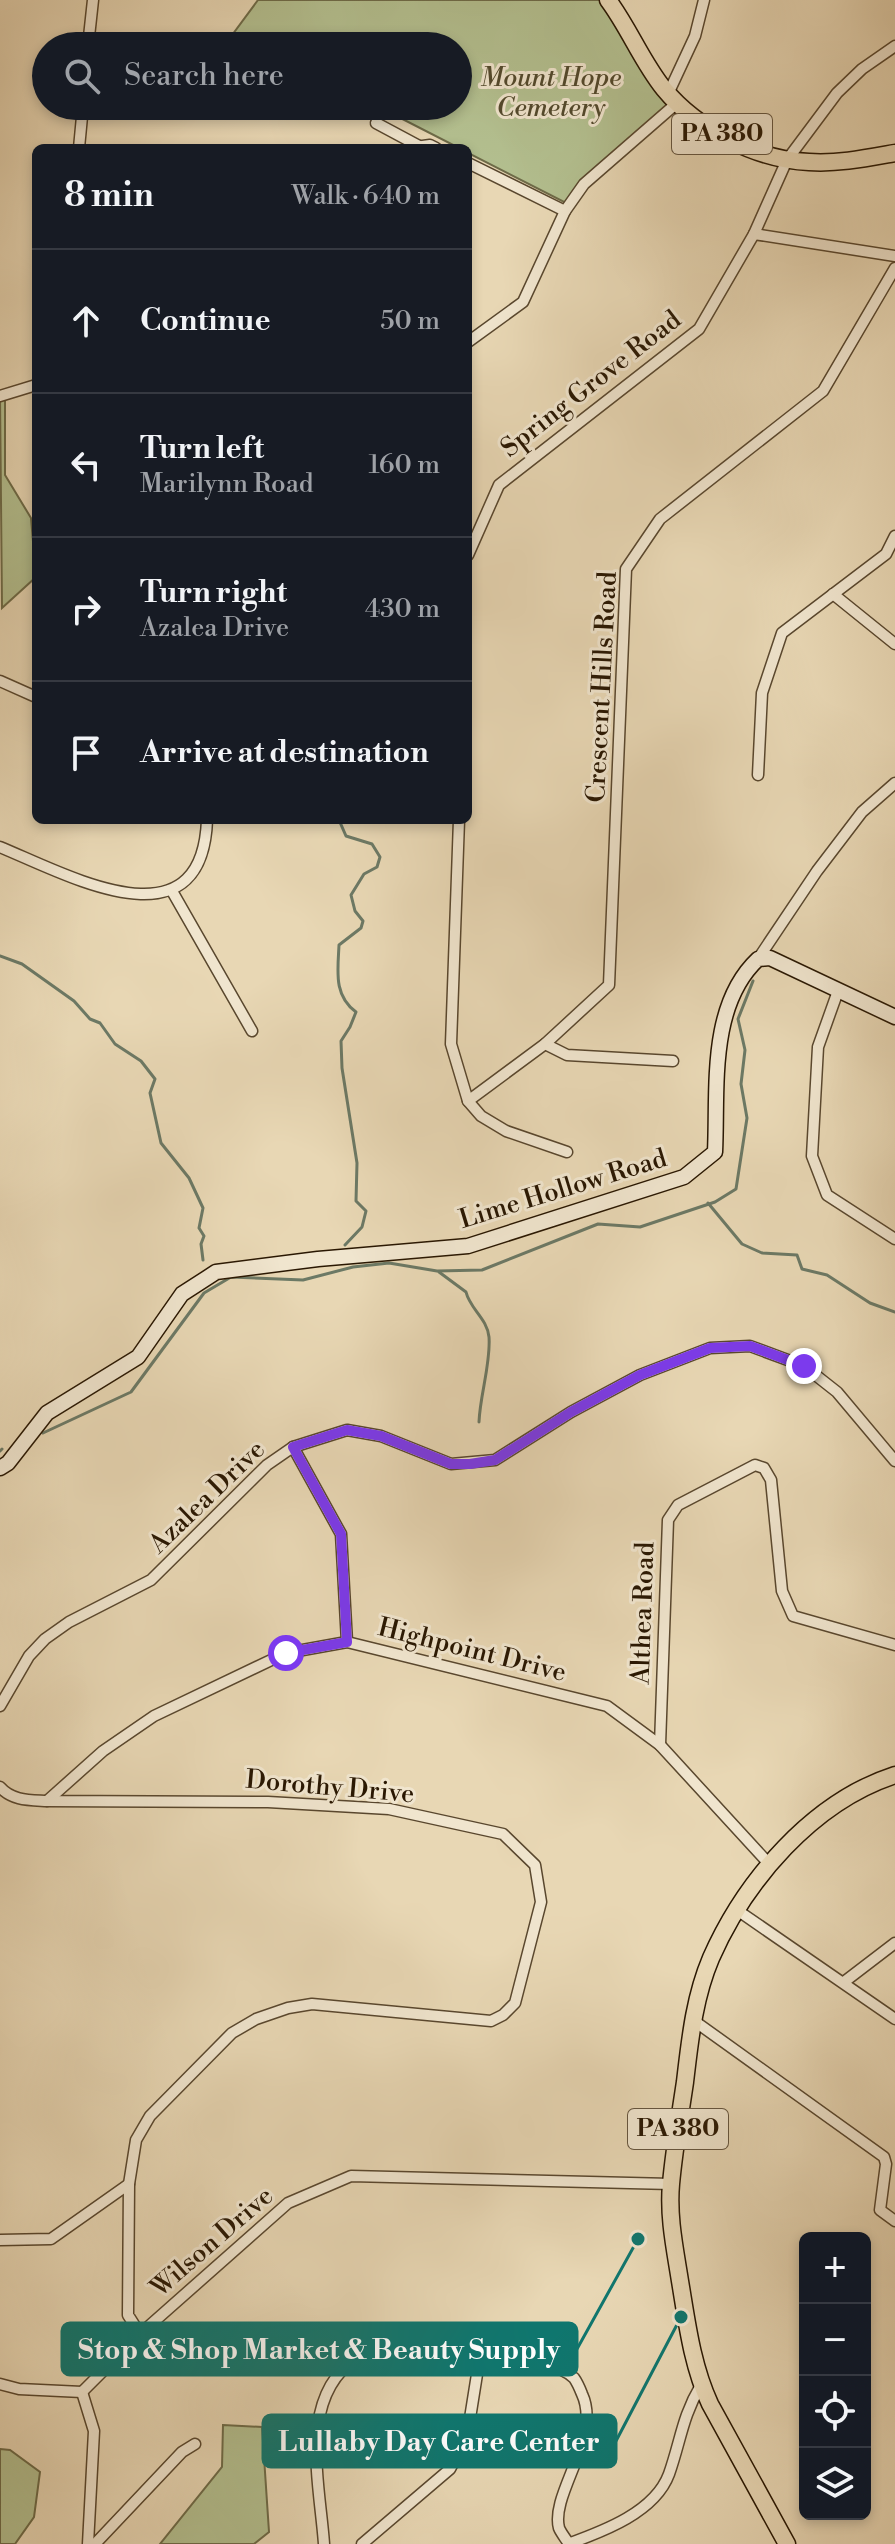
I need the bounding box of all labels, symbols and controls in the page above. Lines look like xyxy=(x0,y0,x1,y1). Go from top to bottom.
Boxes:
search box xyxy=(32,32,472,120)
icon: search xyxy=(60,54,104,98)
text: Search here xyxy=(124,57,284,95)
park label: Mount Hope Cemetery xyxy=(481,62,621,124)
road number: PA 380 xyxy=(672,114,772,154)
text: 8 min xyxy=(64,175,154,217)
text: Walk · 640 m xyxy=(292,180,440,212)
icon: ahead xyxy=(64,299,108,343)
text: Continue xyxy=(140,302,271,340)
street label: Spring Grove Road xyxy=(494,303,688,464)
text: 50 m xyxy=(380,305,440,337)
text: Turn left xyxy=(140,430,264,468)
icon: left xyxy=(64,443,108,487)
text: 160 m xyxy=(369,449,440,481)
text: Marilynn Road xyxy=(140,468,314,500)
street label: Crescent Hills Road xyxy=(580,570,624,803)
text: Turn right xyxy=(140,574,287,612)
icon: right xyxy=(64,587,108,631)
text: 430 m xyxy=(365,593,440,625)
text: Azalea Drive xyxy=(140,612,289,644)
icon: arrive xyxy=(64,731,108,775)
text: Arrive at destination xyxy=(140,734,429,772)
street label: Lime Hollow Road xyxy=(455,1142,671,1236)
route end xyxy=(786,1348,822,1384)
street label: Azalea Drive xyxy=(142,1434,272,1561)
street label: Althea Road xyxy=(624,1541,661,1686)
street label: Highpoint Drive xyxy=(375,1611,569,1689)
route start xyxy=(268,1635,304,1671)
street label: Dorothy Drive xyxy=(244,1764,416,1810)
road number: PA 380 xyxy=(628,2109,728,2149)
street label: Wilson Drive xyxy=(143,2180,280,2305)
map controls xyxy=(799,2232,871,2520)
button: + xyxy=(799,2232,871,2304)
button: − xyxy=(799,2304,871,2376)
callout: Stop & Shop Market & Beauty Supply xyxy=(62,2323,577,2375)
text: Stop & Shop Market & Beauty Supply xyxy=(78,2333,561,2368)
button: locate xyxy=(799,2376,871,2448)
callout: Lullaby Day Care Center xyxy=(263,2415,616,2467)
text: Lullaby Day Care Center xyxy=(278,2425,600,2460)
button: layers xyxy=(799,2448,871,2520)

